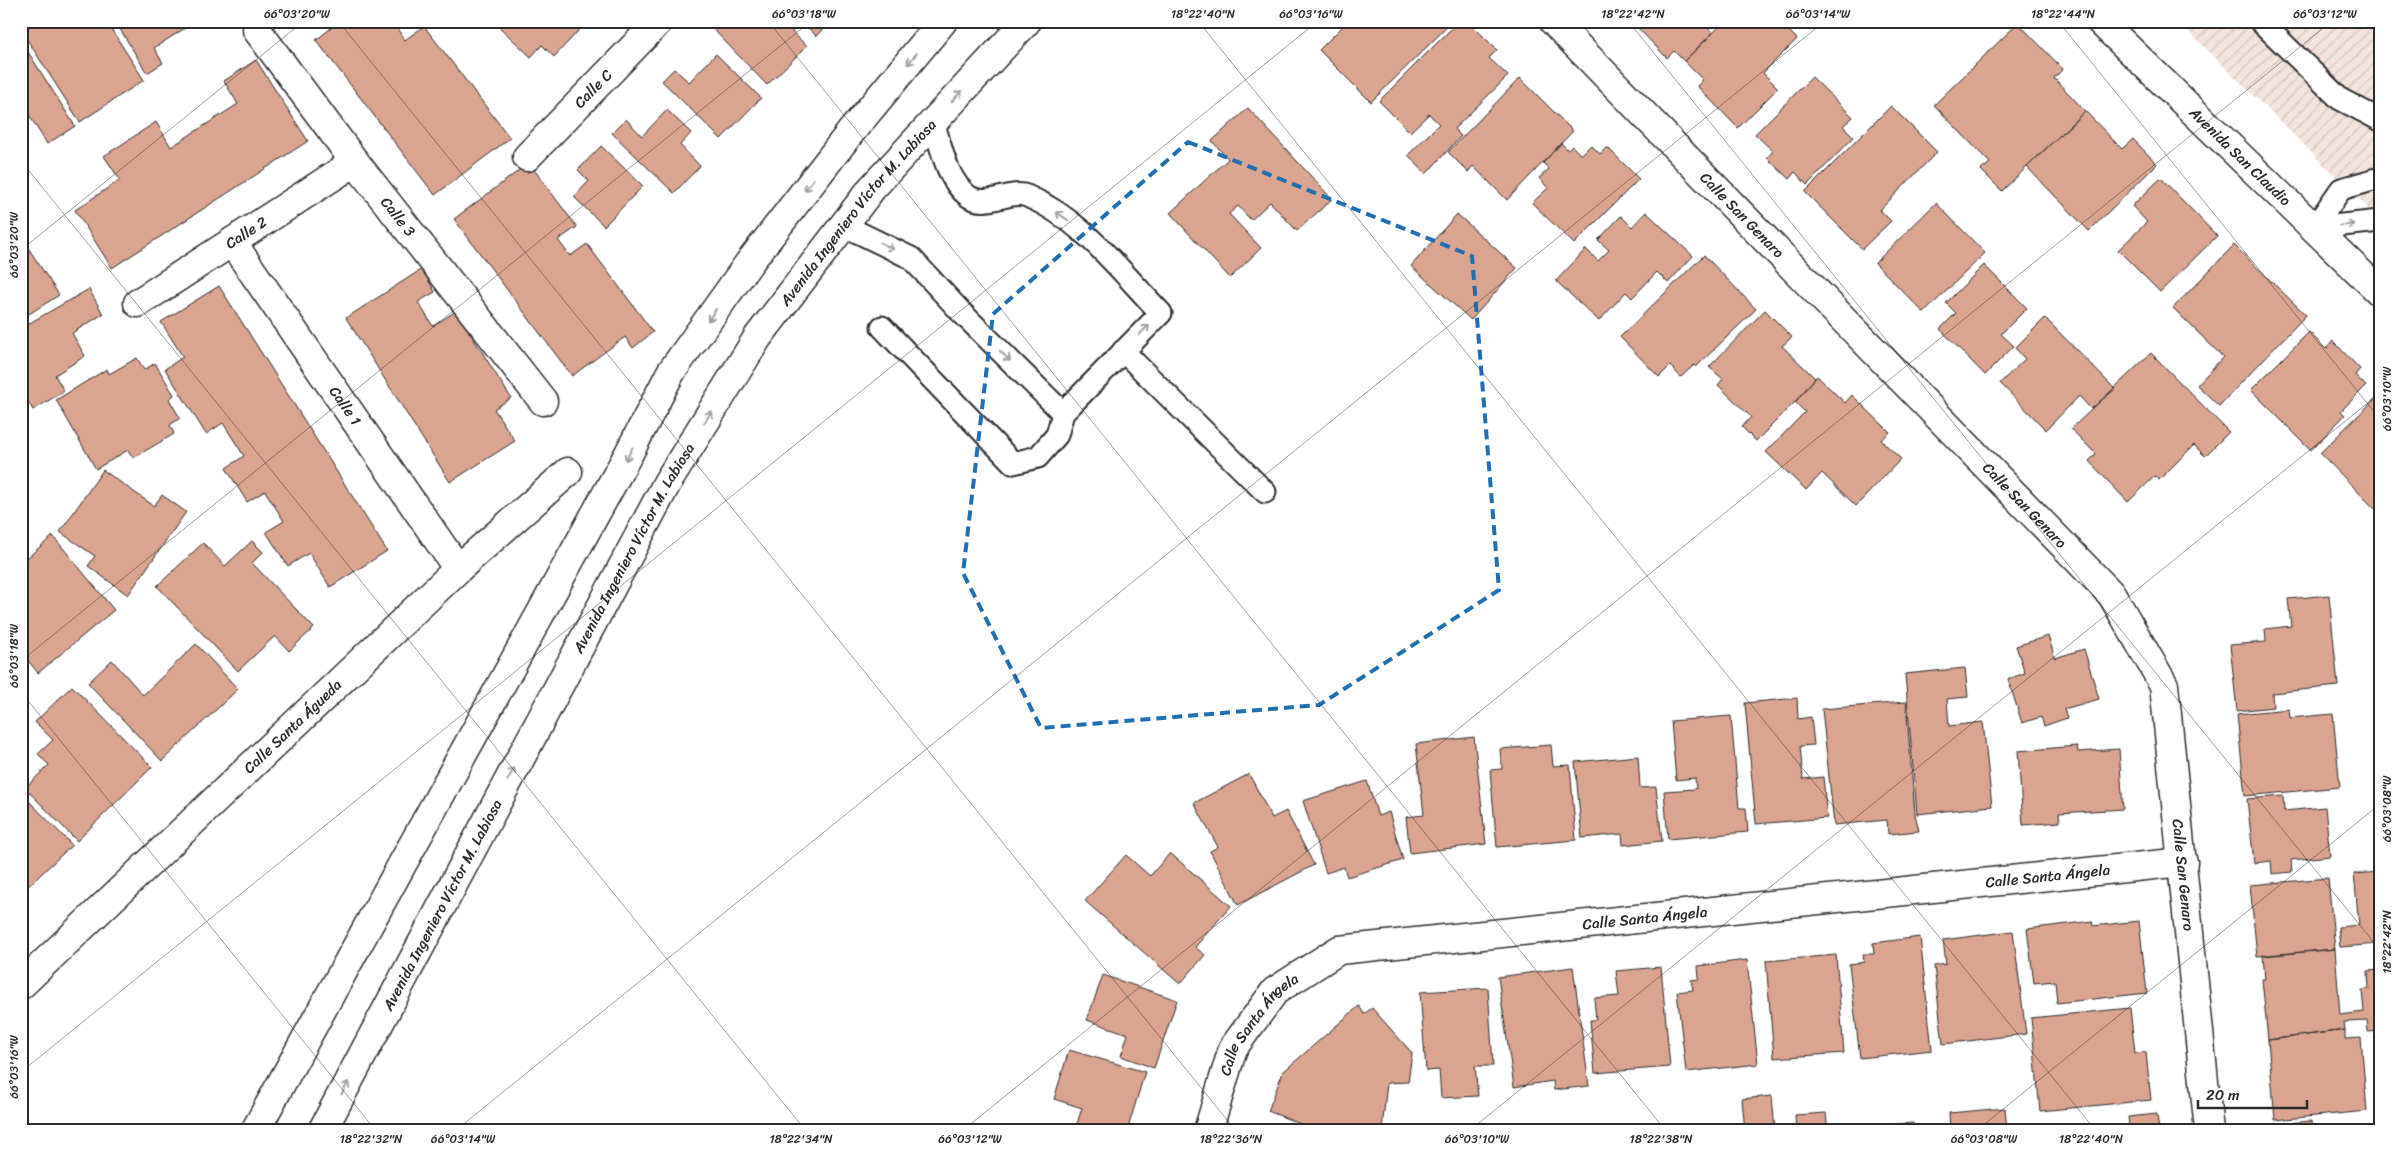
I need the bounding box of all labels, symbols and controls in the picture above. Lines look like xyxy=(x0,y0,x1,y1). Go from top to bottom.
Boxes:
text: 66°03'20"W xyxy=(264,3,331,25)
text: 66°03'18"W xyxy=(772,3,837,25)
text: 18°22'40"N xyxy=(1171,3,1236,25)
text: 66°03'16"W xyxy=(1279,3,1344,25)
text: 18°22'42"N xyxy=(1601,3,1665,25)
text: 66°03'14"W xyxy=(1786,3,1851,25)
text: 18°22'44"N xyxy=(2031,3,2096,25)
text: 66°03'12"W xyxy=(2293,3,2358,25)
one-way arrow xyxy=(906,52,917,65)
street label: Calle C xyxy=(568,63,619,115)
one-way arrow xyxy=(951,90,963,102)
street label: Avenida San Claudio xyxy=(2182,100,2298,213)
street label: Avenida Ingeniero Víctor M. Labiosa xyxy=(772,113,943,313)
street label: Calle San Genaro xyxy=(1694,166,1791,265)
one-way arrow xyxy=(804,178,815,191)
street label: Calle 3 xyxy=(374,191,422,243)
street label: Calle 2 xyxy=(220,209,273,256)
text: 66°03'20"W xyxy=(3,211,25,278)
one-way arrow xyxy=(1056,211,1070,221)
one-way arrow xyxy=(2339,220,2355,230)
one-way arrow xyxy=(879,242,894,252)
one-way arrow xyxy=(707,308,717,322)
one-way arrow xyxy=(1138,324,1150,336)
one-way arrow xyxy=(999,350,1011,362)
text: 66°03'10"W xyxy=(2376,366,2398,431)
street label: Calle 1 xyxy=(322,380,368,431)
one-way arrow xyxy=(703,411,713,425)
street label: Avenida Ingeniero Víctor M. Labiosa xyxy=(565,437,702,659)
one-way arrow xyxy=(624,446,633,461)
street label: Calle San Genaro xyxy=(1976,456,2074,555)
text: 66°03'18"W xyxy=(3,623,25,688)
street label: Calle Santa Águeda xyxy=(237,672,348,780)
one-way arrow xyxy=(507,768,517,782)
text: 66°03'08"W xyxy=(2376,775,2398,842)
street label: Avenida Ingeniero Víctor M. Labiosa xyxy=(375,794,510,1016)
street label: Calle San Genaro xyxy=(2165,818,2202,933)
street label: Calle Santa Ángela xyxy=(1984,857,2112,896)
street label: Calle Santa Ángela xyxy=(1581,899,1709,938)
text: 18°22'42"N xyxy=(2376,910,2398,974)
street label: Calle Santa Ángela xyxy=(1212,966,1304,1079)
text: 66°03'16"W xyxy=(3,1034,25,1099)
scale bar xyxy=(2198,1077,2307,1109)
one-way arrow xyxy=(340,1081,350,1095)
text: 20 m xyxy=(2206,1082,2240,1108)
text: 18°22'32"N xyxy=(340,1128,403,1150)
text: 66°03'14"W xyxy=(431,1128,496,1150)
text: 18°22'34"N xyxy=(769,1128,833,1150)
text: 66°03'12"W xyxy=(938,1128,1003,1150)
text: 18°22'36"N xyxy=(1200,1128,1263,1150)
text: 66°03'10"W xyxy=(1445,1128,1510,1150)
text: 18°22'38"N xyxy=(1630,1128,1693,1150)
text: 66°03'08"W xyxy=(1951,1128,2018,1150)
text: 18°22'40"N xyxy=(2059,1128,2124,1150)

